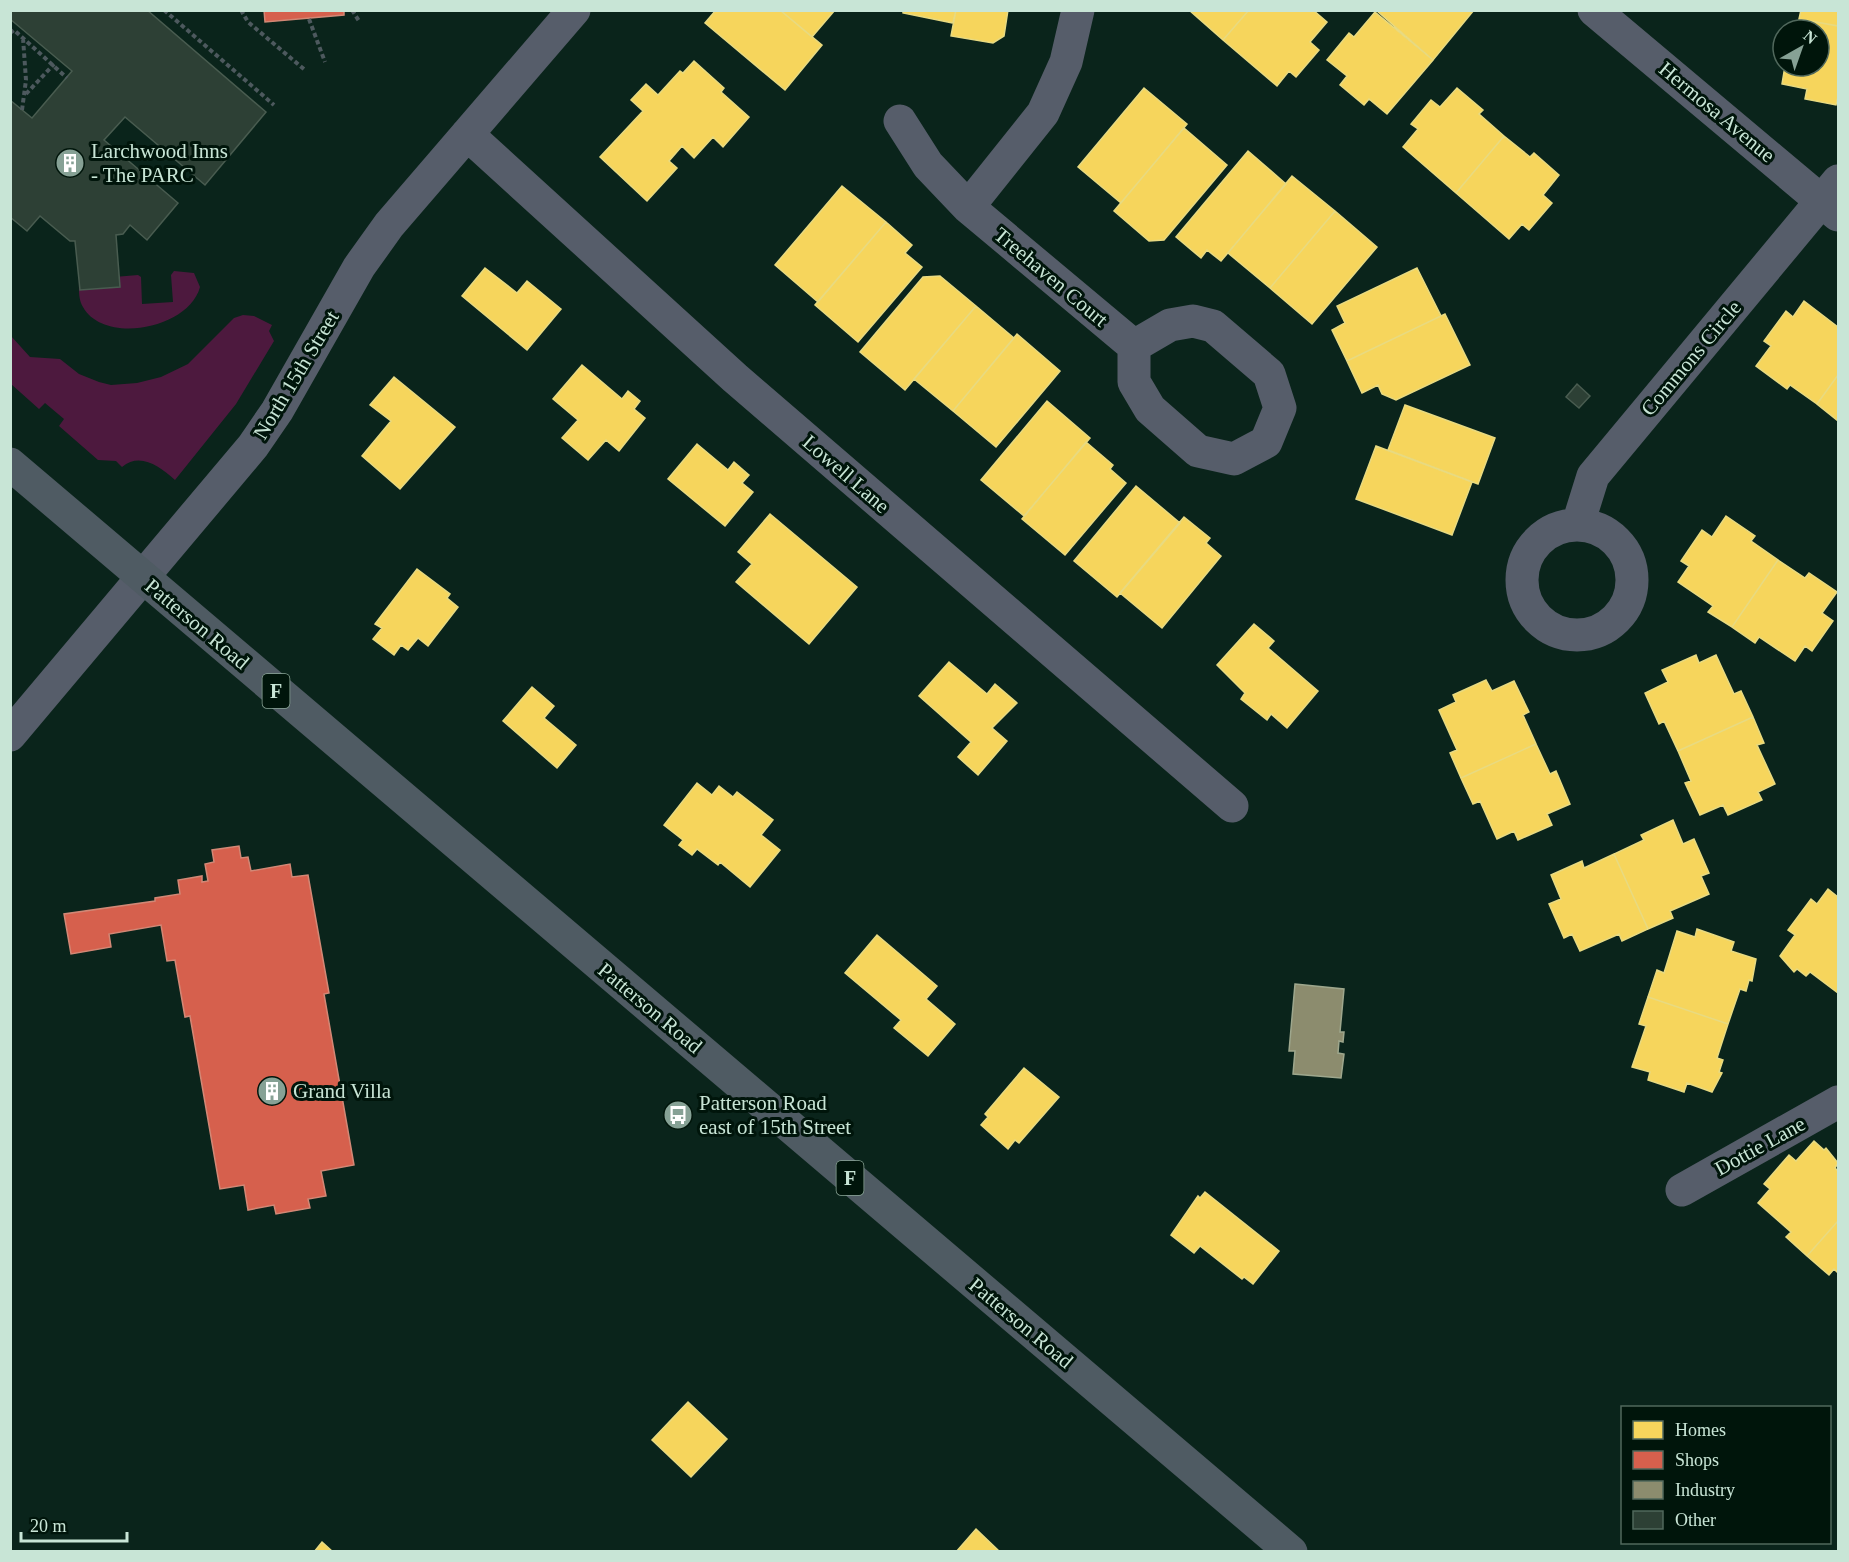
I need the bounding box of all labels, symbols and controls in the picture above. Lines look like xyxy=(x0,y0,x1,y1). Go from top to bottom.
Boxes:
north arrow xyxy=(1771,18,1831,78)
text: N xyxy=(1800,27,1821,47)
street label: Hermosa Avenue xyxy=(1654,57,1780,167)
place label: Larchwood Inns - The PARC xyxy=(91,139,228,187)
building icon: Larchwood Inns - The PARC xyxy=(54,147,86,179)
street label: Treehaven Court xyxy=(989,223,1113,332)
street label: Commons Circle xyxy=(1636,296,1746,420)
street label: North 15th Street xyxy=(248,306,344,444)
street label: Lowell Lane xyxy=(798,430,894,518)
street label: Patterson Road xyxy=(140,574,254,675)
road number: F xyxy=(262,674,290,708)
street label: Patterson Road xyxy=(593,958,707,1059)
building icon: Grand Villa xyxy=(256,1075,288,1107)
place label: Grand Villa xyxy=(293,1079,392,1103)
place label: Patterson Road east of 15th Street xyxy=(699,1091,851,1139)
bus stop icon: Patterson Road east of 15th Street xyxy=(662,1099,694,1131)
street label: Dottie Lane xyxy=(1711,1111,1809,1181)
road number: F xyxy=(836,1161,864,1195)
street label: Patterson Road xyxy=(964,1273,1078,1374)
legend xyxy=(1621,1406,1831,1544)
text: Homes xyxy=(1675,1420,1726,1440)
text: Shops xyxy=(1675,1450,1719,1470)
text: Industry xyxy=(1675,1480,1735,1500)
scale bar xyxy=(21,1505,128,1543)
text: Other xyxy=(1675,1510,1716,1530)
text: 20 m xyxy=(30,1516,67,1536)

